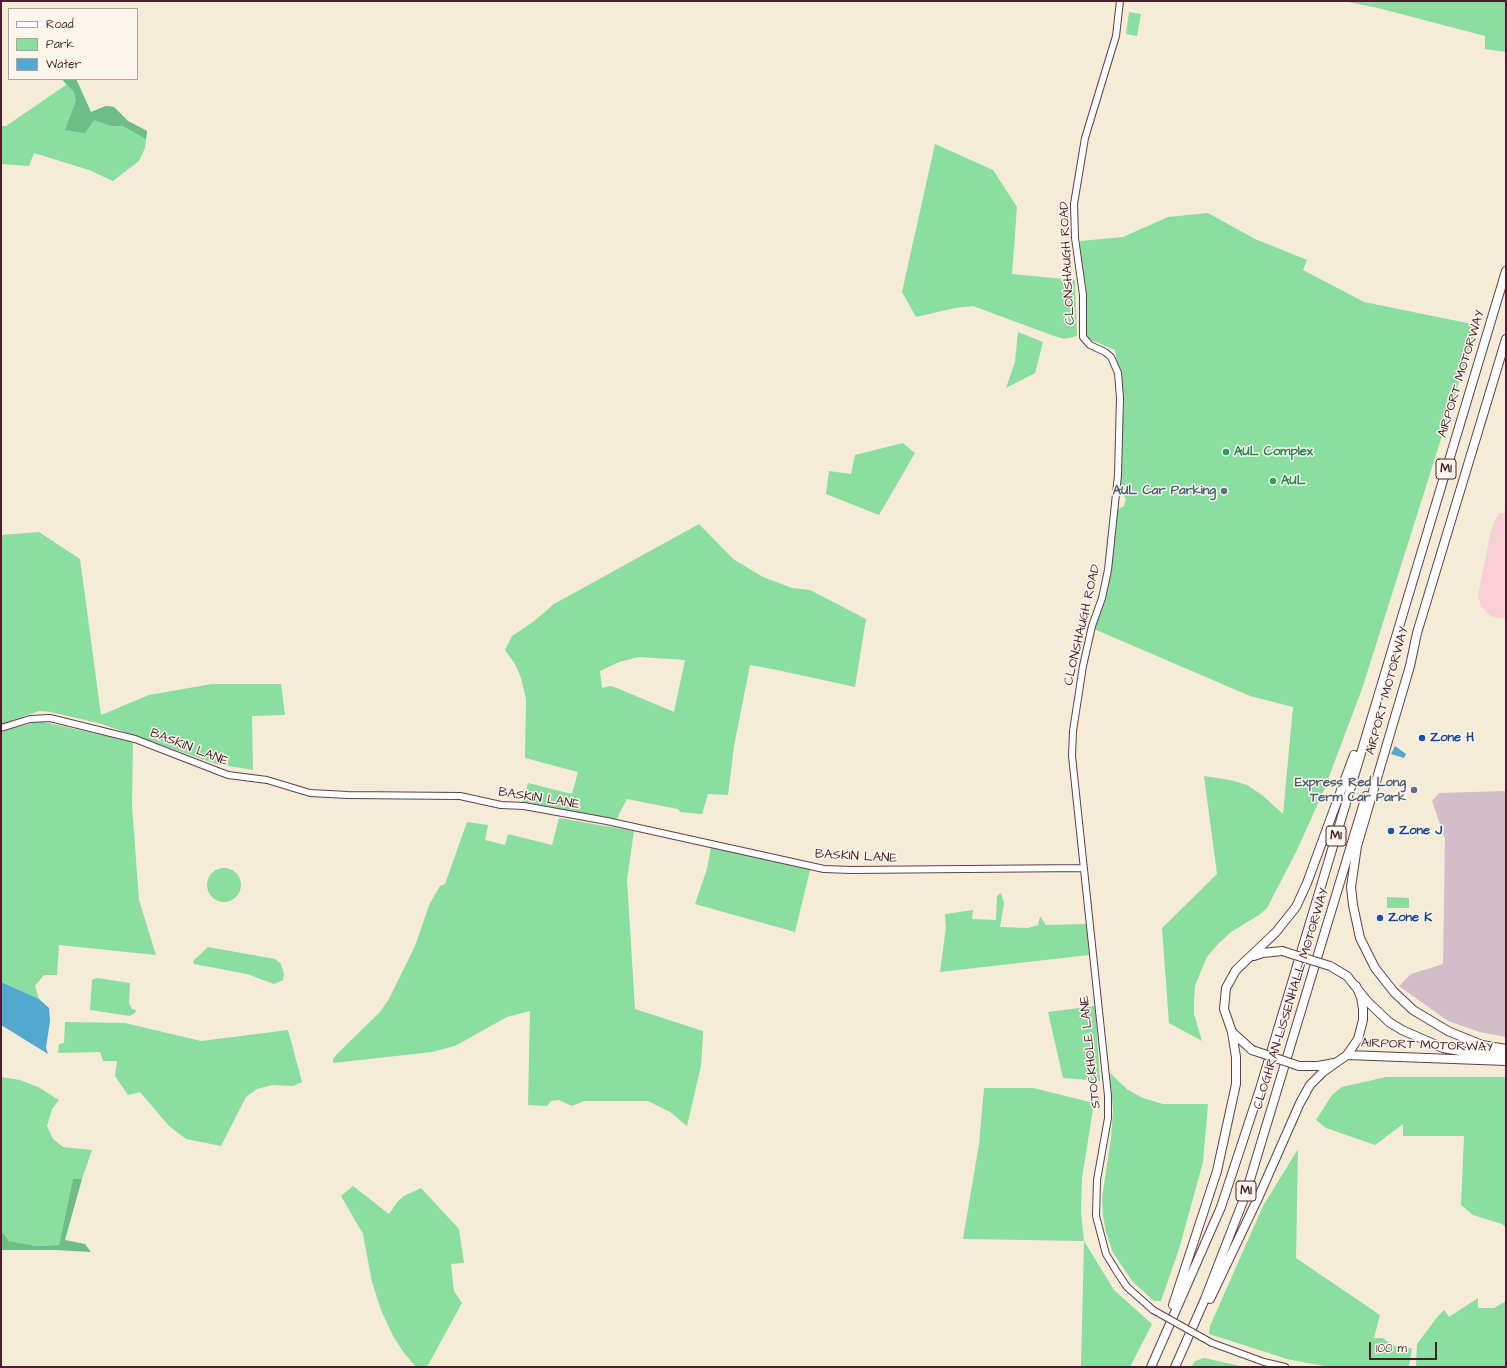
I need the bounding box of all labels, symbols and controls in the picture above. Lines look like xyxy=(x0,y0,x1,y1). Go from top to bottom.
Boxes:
legend xyxy=(8,8,138,80)
text: Road xyxy=(46,16,74,33)
text: Park xyxy=(46,36,74,53)
text: Water xyxy=(46,56,81,73)
street label: CLONSHAUGH ROAD xyxy=(1057,201,1079,325)
street label: AIRPORT MOTORWAY xyxy=(1435,309,1489,439)
place label: AUL Complex xyxy=(1234,444,1313,460)
marker: AUL Complex xyxy=(1221,447,1231,457)
road number: M1 xyxy=(1436,459,1456,479)
place label: AUL xyxy=(1281,473,1306,489)
marker: AUL xyxy=(1268,476,1278,486)
place label: AUL Car Parking xyxy=(1113,483,1216,499)
marker: AUL Car Parking xyxy=(1219,486,1229,496)
street label: CLONSHAUGH ROAD xyxy=(1061,563,1105,687)
street label: AIRPORT MOTORWAY xyxy=(1363,625,1413,757)
street label: BASKIN LANE xyxy=(148,726,230,770)
place label: Zone H xyxy=(1430,730,1474,746)
marker: Zone H xyxy=(1417,733,1427,743)
place label: Express Red Long Term Car Park xyxy=(1295,775,1406,806)
street label: BASKIN LANE xyxy=(497,785,581,813)
marker: Express Red Long Term Car Park xyxy=(1409,785,1419,795)
place label: Zone J xyxy=(1399,823,1442,839)
road number: M1 xyxy=(1326,826,1346,846)
marker: Zone J xyxy=(1386,826,1396,836)
street label: BASKIN LANE xyxy=(815,847,897,867)
street label: CLOGHRAN LISSENHALL MOTORWAY xyxy=(1251,886,1333,1112)
place label: Zone K xyxy=(1388,910,1432,926)
marker: Zone K xyxy=(1375,913,1385,923)
street label: STOCKHOLE LANE xyxy=(1077,995,1105,1109)
street label: AIRPORT MOTORWAY xyxy=(1361,1036,1493,1056)
road number: M1 xyxy=(1236,1181,1256,1201)
scale bar xyxy=(1371,1334,1439,1360)
text: 100 m xyxy=(1376,1340,1407,1357)

